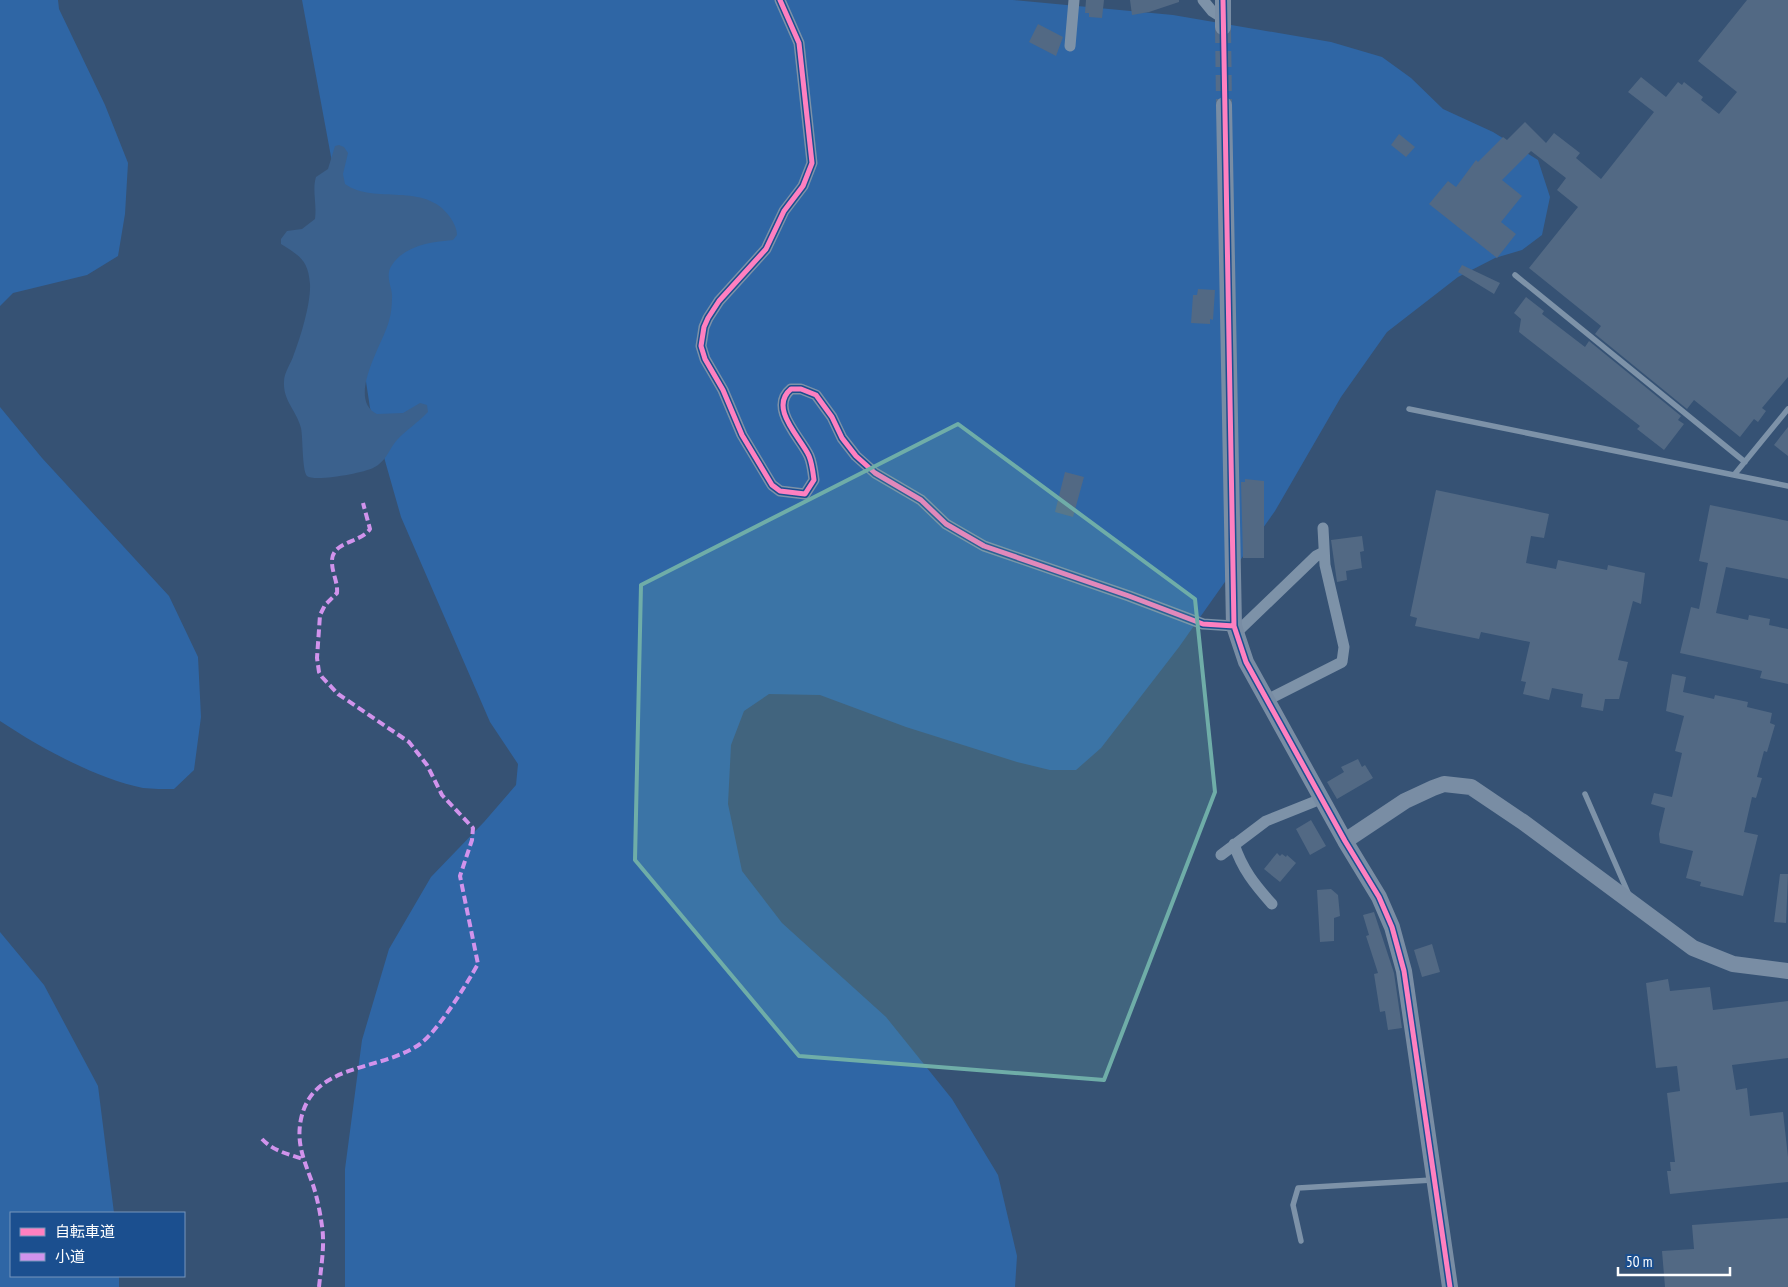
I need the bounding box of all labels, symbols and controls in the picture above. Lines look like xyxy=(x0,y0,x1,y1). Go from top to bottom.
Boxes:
legend xyxy=(10,1212,185,1277)
text: 自転車道 xyxy=(55,1222,115,1241)
scale bar xyxy=(1618,1244,1730,1276)
text: 小道 xyxy=(55,1247,85,1266)
text: 50 m xyxy=(1626,1252,1652,1271)

